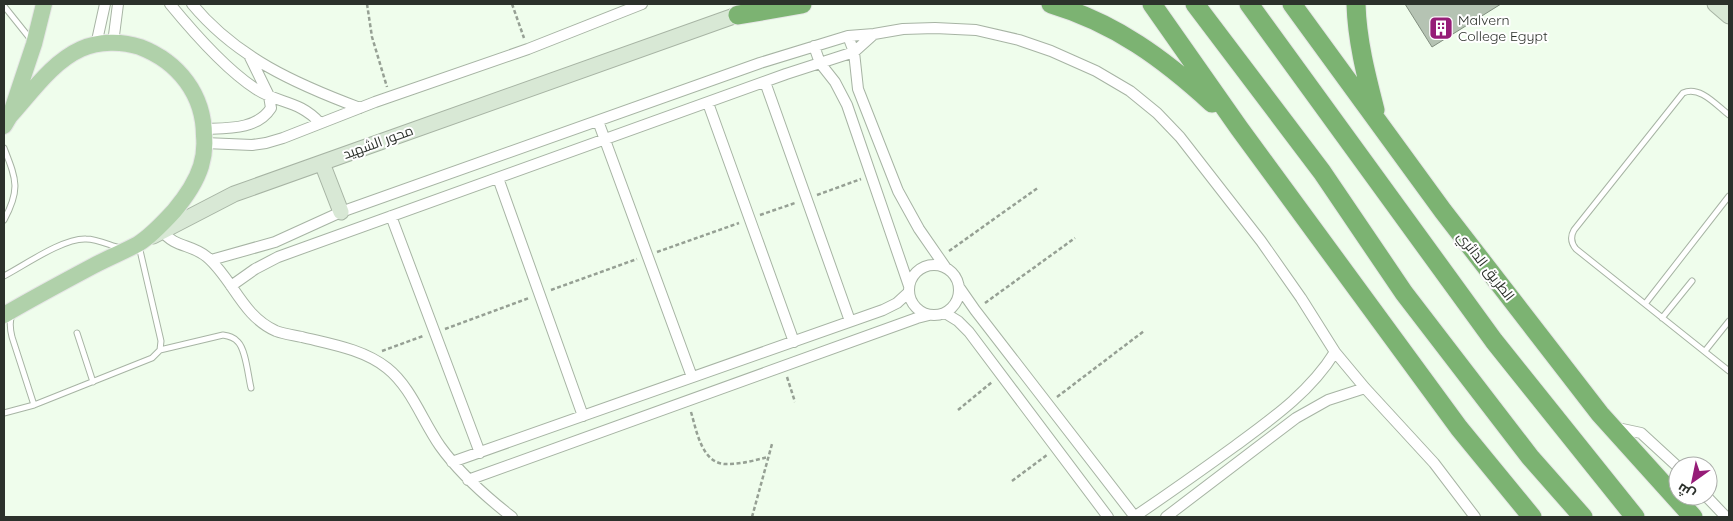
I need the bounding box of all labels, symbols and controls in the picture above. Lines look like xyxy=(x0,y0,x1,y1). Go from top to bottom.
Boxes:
place label: Malvern College Egypt xyxy=(1458,11,1548,45)
building icon: Malvern College Egypt xyxy=(1428,15,1454,41)
street label: محور الشهيد xyxy=(340,121,416,163)
street label: الطريق الدائري xyxy=(1451,228,1519,306)
north arrow xyxy=(1668,456,1718,506)
text: ش xyxy=(1673,479,1698,504)

